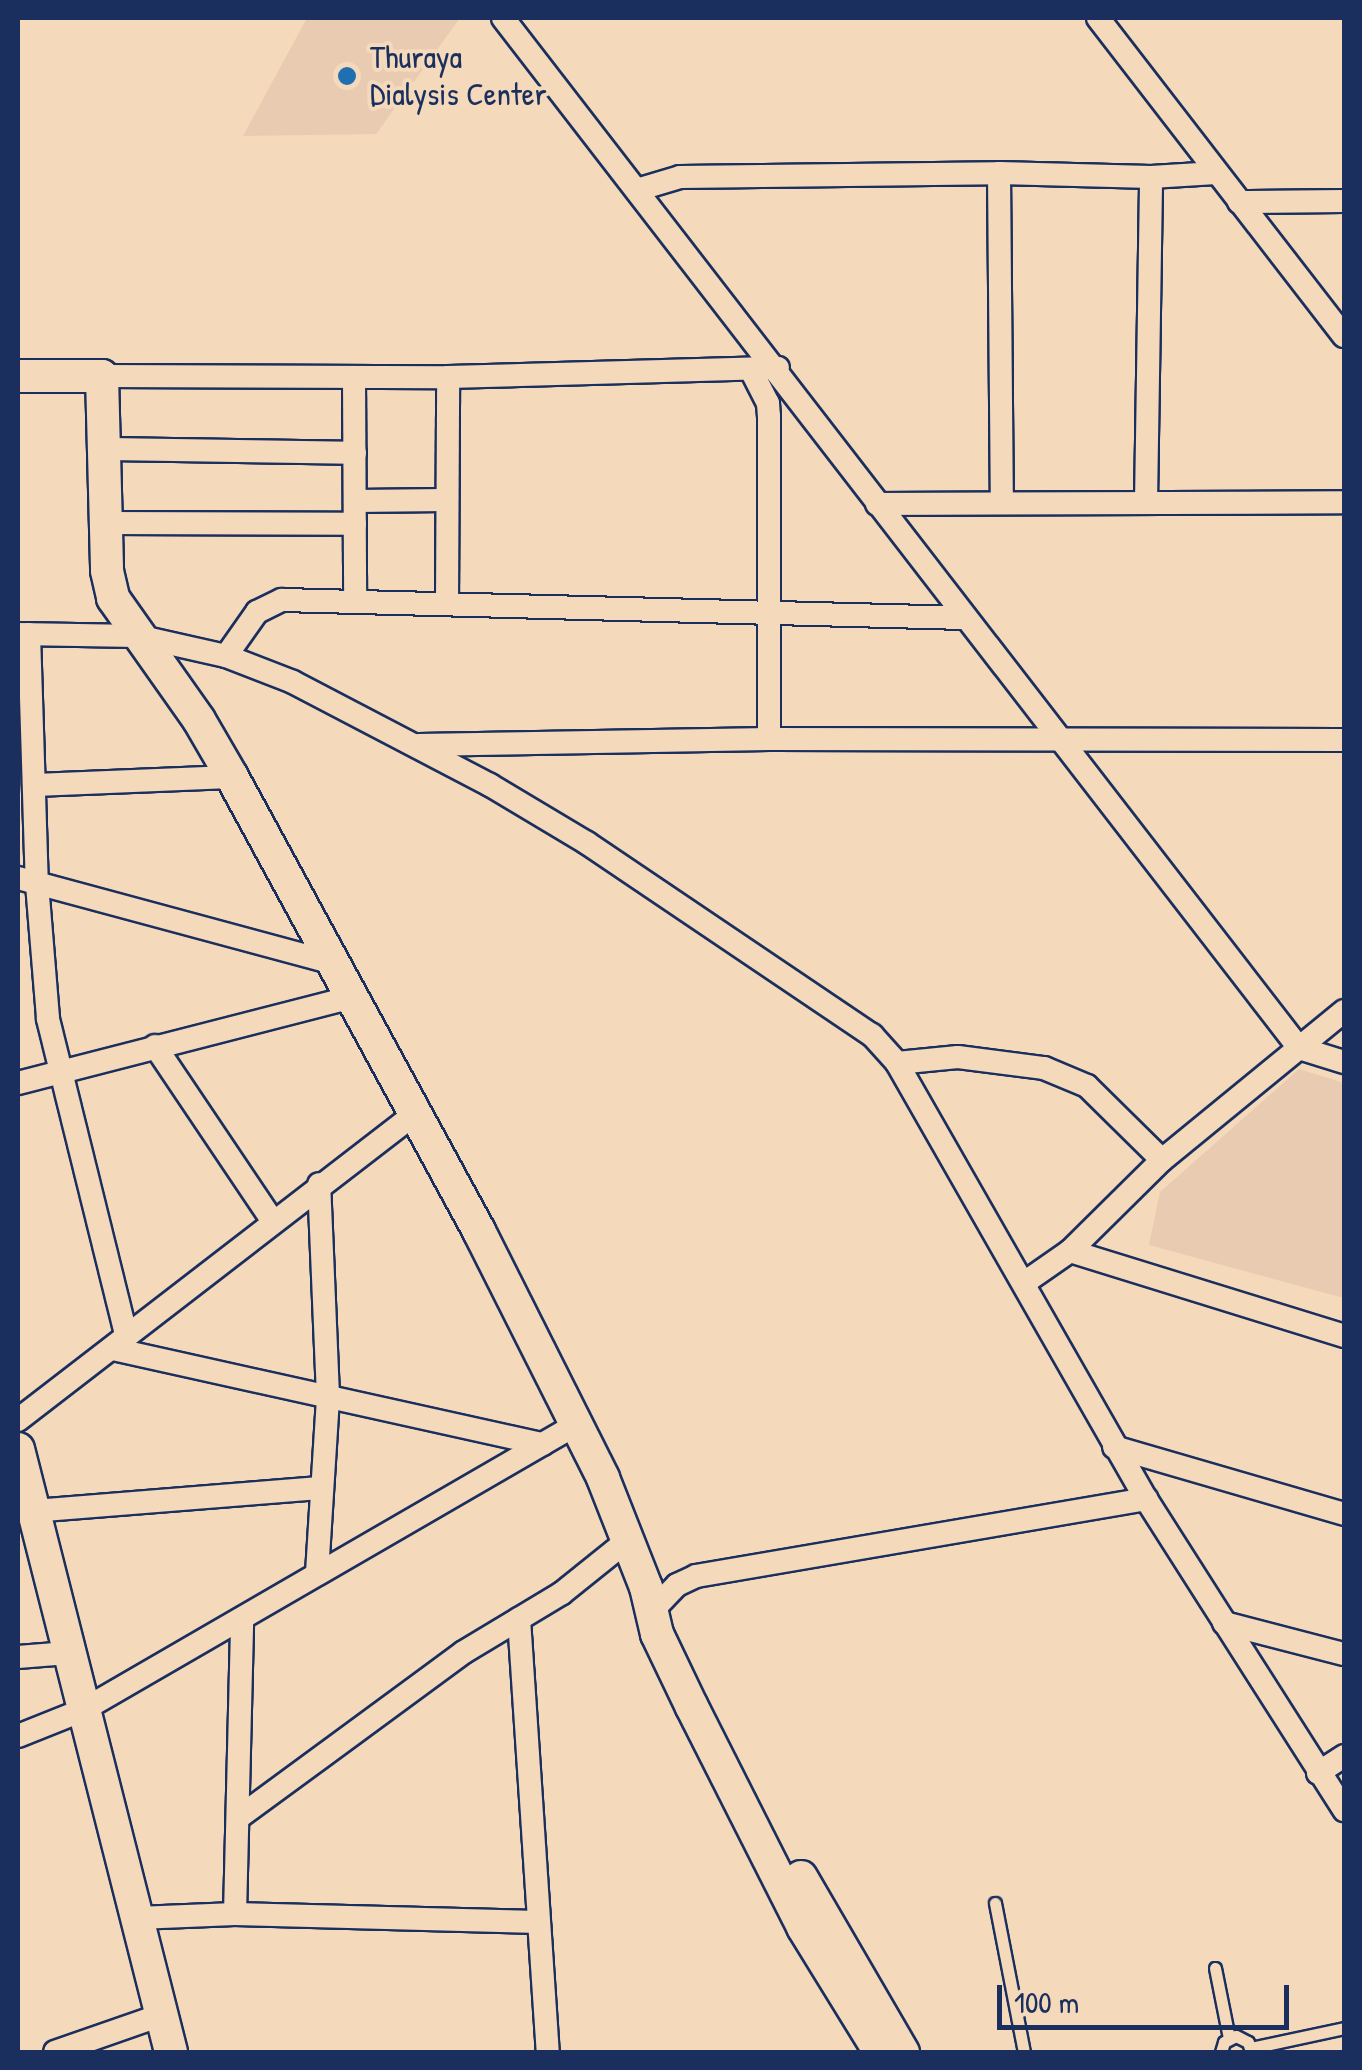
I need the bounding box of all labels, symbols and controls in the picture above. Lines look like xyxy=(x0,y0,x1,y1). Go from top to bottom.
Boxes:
place label: Thuraya Dialysis Center xyxy=(370,39,547,114)
marker: Thuraya Dialysis Center xyxy=(334,63,360,89)
scale bar xyxy=(1002,1965,1294,2027)
text: 100 m xyxy=(1014,1982,1079,2022)

